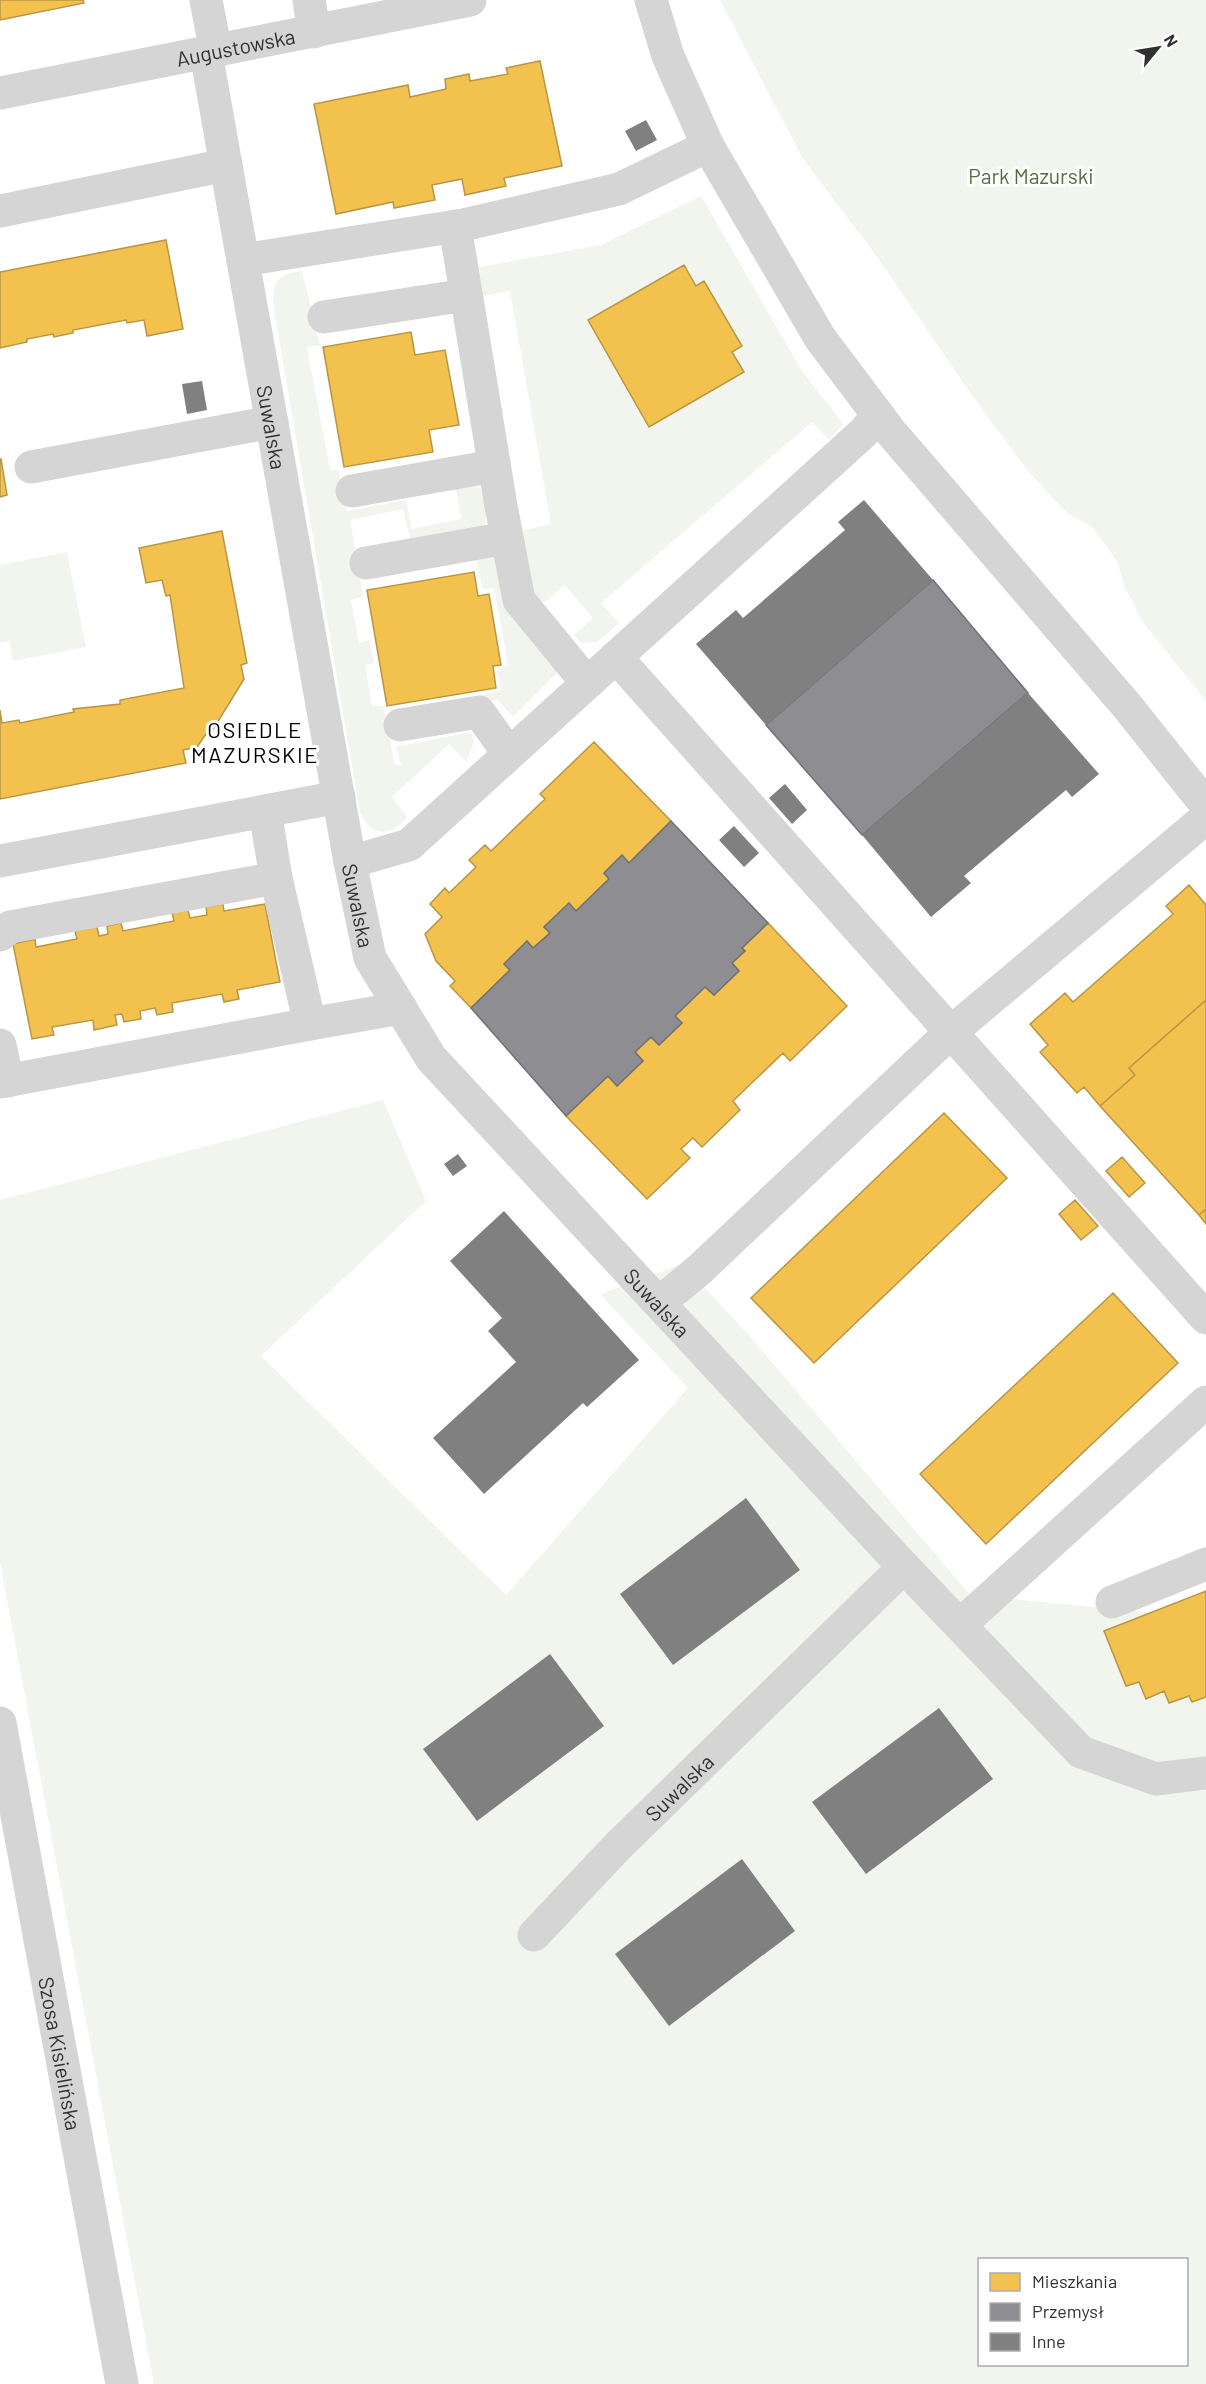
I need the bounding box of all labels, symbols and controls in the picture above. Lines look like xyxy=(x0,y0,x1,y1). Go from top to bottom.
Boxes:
north arrow xyxy=(1128,18,1188,78)
street label: Augustowska xyxy=(174,22,297,70)
text: N xyxy=(1161,31,1182,50)
park label: Park Mazurski xyxy=(968,163,1094,188)
street label: Suwalska xyxy=(253,383,292,471)
district label: OSIEDLE MAZURSKIE xyxy=(191,716,319,767)
street label: Suwalska xyxy=(338,861,380,950)
street label: Suwalska xyxy=(620,1262,696,1342)
street label: Suwalska xyxy=(639,1748,718,1826)
street label: Szosa Kisielińska xyxy=(35,1975,87,2132)
legend xyxy=(978,2258,1188,2366)
text: Mieszkania xyxy=(1032,2270,1117,2292)
text: Przemysł xyxy=(1032,2300,1104,2322)
text: Inne xyxy=(1032,2330,1066,2352)

